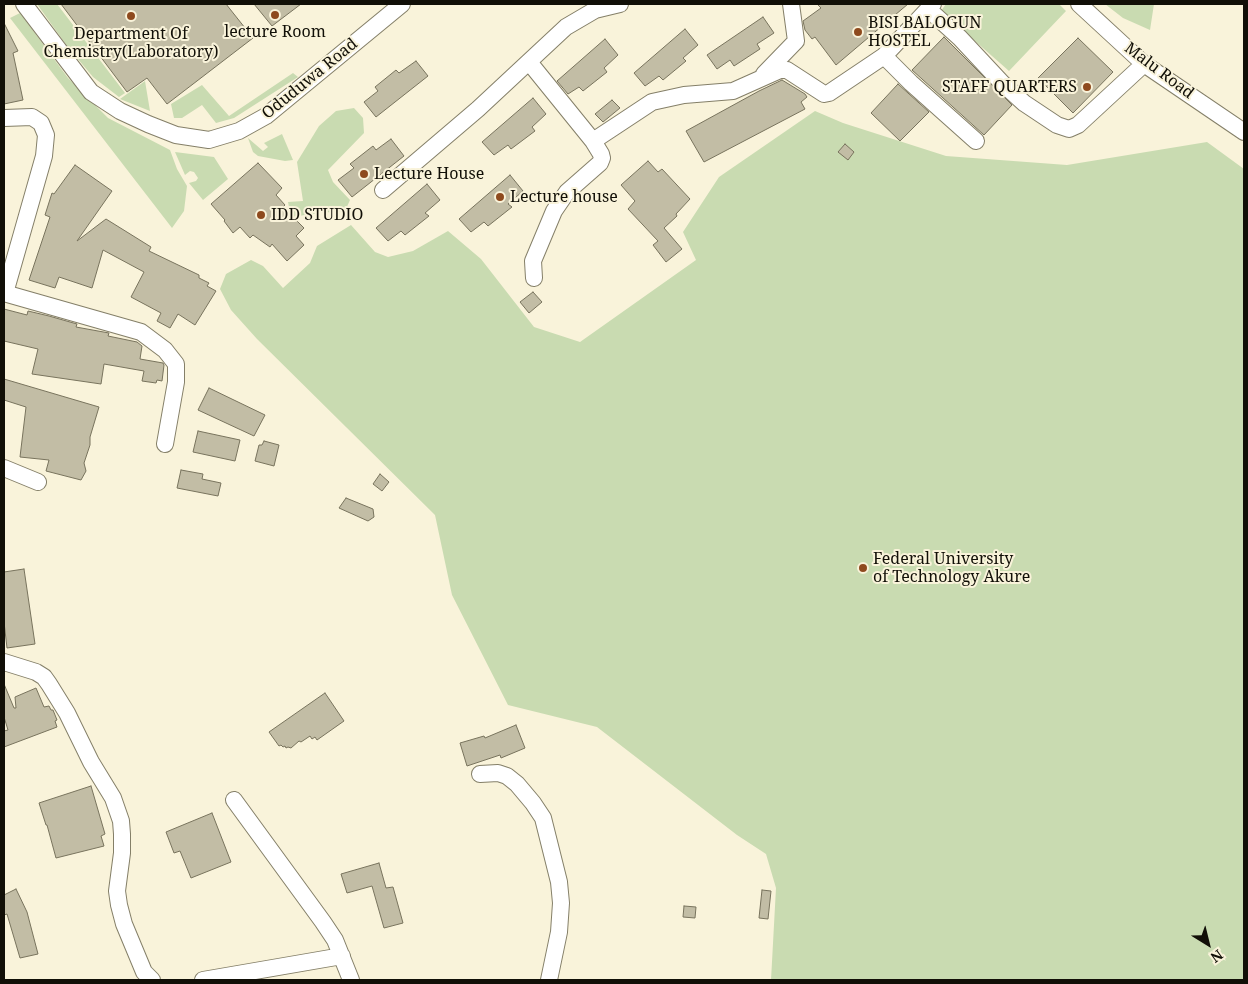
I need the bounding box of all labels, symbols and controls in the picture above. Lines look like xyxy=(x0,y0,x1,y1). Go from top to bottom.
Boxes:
marker: lecture Room xyxy=(269,9,281,21)
marker: Department Of Chemistry(Laboratory) xyxy=(125,10,137,22)
place label: BISI BALOGUN HOSTEL xyxy=(868,13,981,51)
place label: lecture Room xyxy=(224,22,326,42)
place label: Department Of Chemistry(Laboratory) xyxy=(44,24,218,62)
marker: BISI BALOGUN HOSTEL xyxy=(852,26,864,38)
street label: Oduduwa Road xyxy=(258,35,362,123)
street label: Malu Road xyxy=(1121,39,1197,103)
place label: STAFF QUARTERS xyxy=(942,77,1077,97)
marker: STAFF QUARTERS xyxy=(1081,81,1093,93)
place label: Lecture House xyxy=(374,164,484,184)
marker: Lecture House xyxy=(358,168,370,180)
place label: Lecture house xyxy=(510,187,618,207)
marker: Lecture house xyxy=(494,191,506,203)
place label: IDD STUDIO xyxy=(271,205,363,225)
marker: IDD STUDIO xyxy=(255,209,267,221)
place label: Federal University of Technology Akure xyxy=(873,549,1030,587)
marker: Federal University of Technology Akure xyxy=(857,562,869,574)
north arrow xyxy=(1183,919,1233,969)
text: N xyxy=(1207,946,1227,967)

